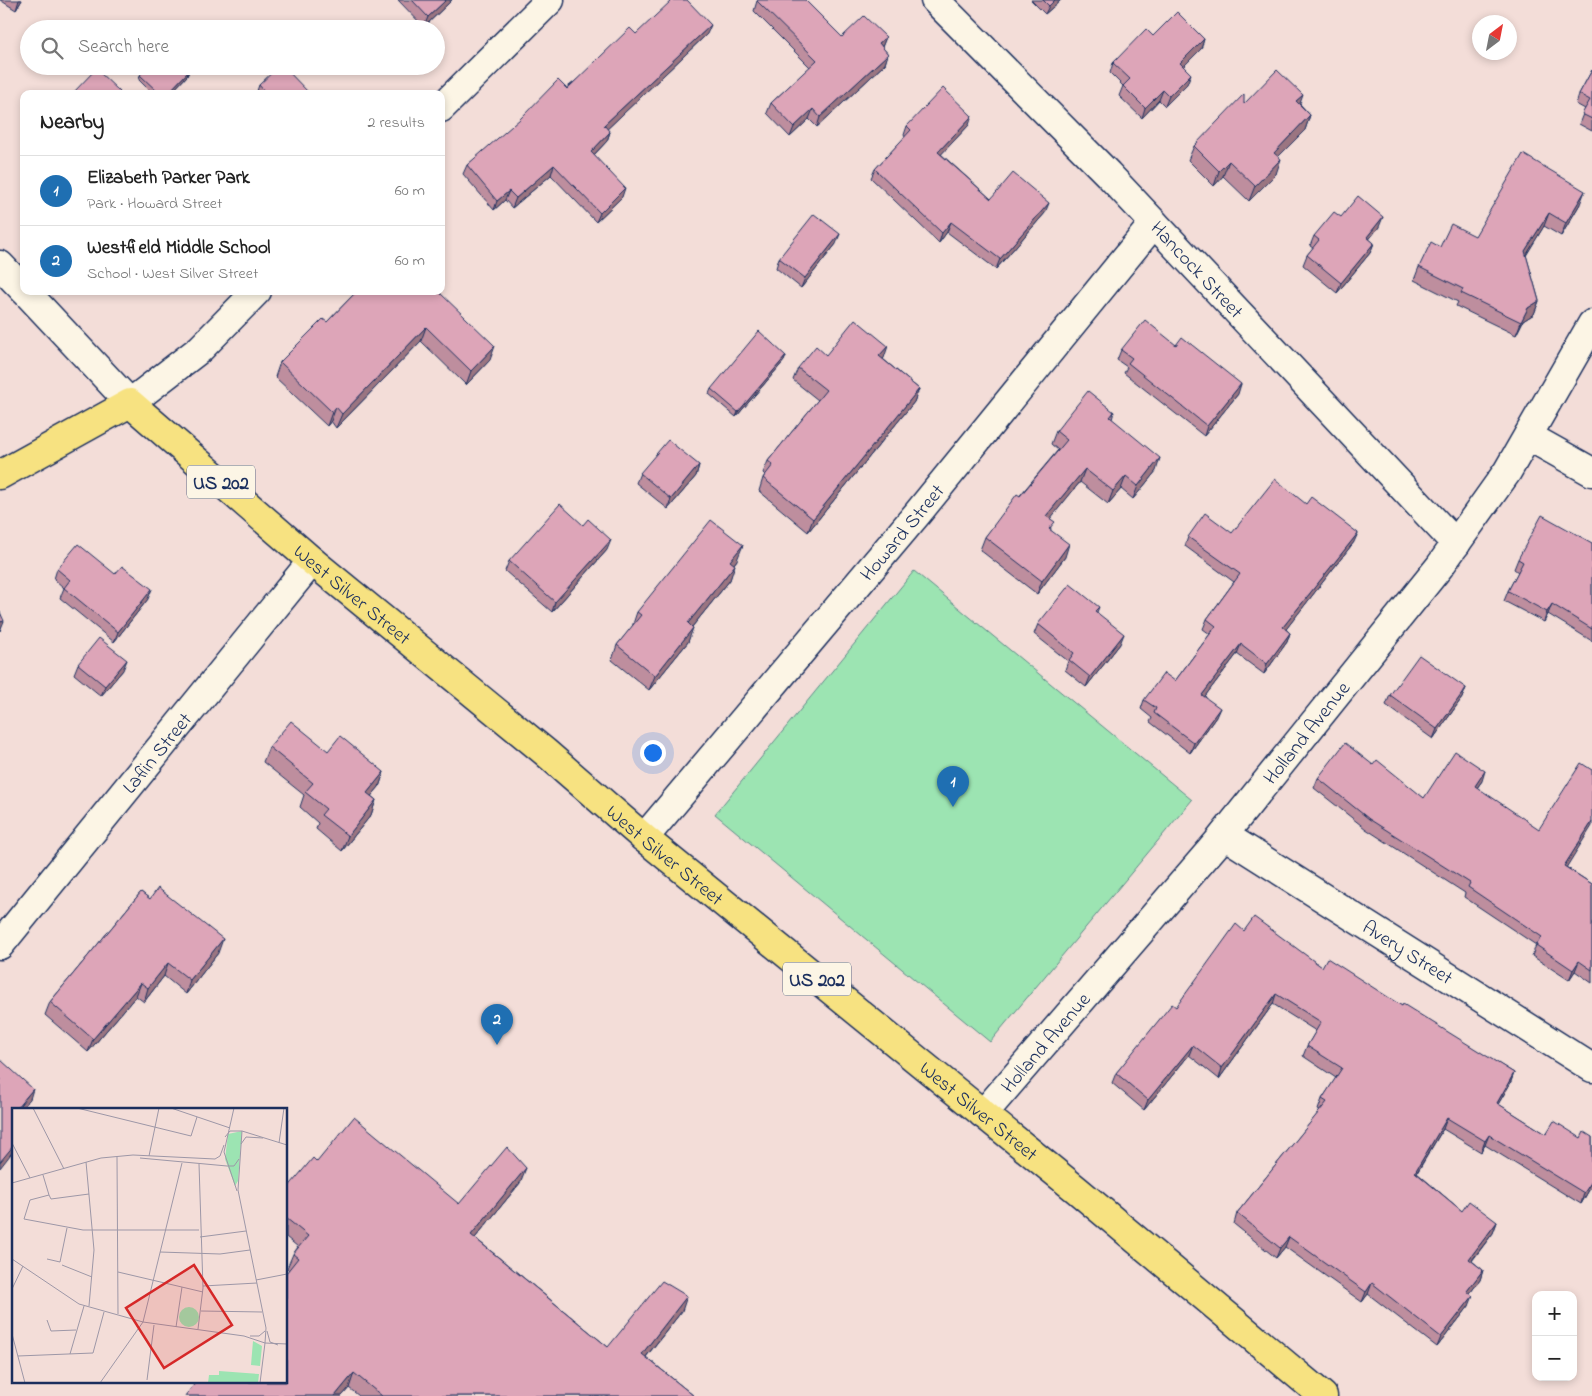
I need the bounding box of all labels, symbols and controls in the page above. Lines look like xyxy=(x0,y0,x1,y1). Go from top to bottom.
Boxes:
north arrow xyxy=(1472,15,1517,60)
search box xyxy=(20,20,445,75)
icon: search xyxy=(38,34,66,62)
text: Search here xyxy=(78,34,169,61)
text: Nearby xyxy=(40,108,104,138)
text: 2 results xyxy=(367,111,425,135)
text: Elizabeth Parker Park xyxy=(87,165,250,192)
text: 1 xyxy=(53,179,59,203)
text: 60 m xyxy=(395,179,425,203)
text: Park · Howard Street xyxy=(87,192,222,216)
street label: Hancock Street xyxy=(1142,216,1249,326)
text: Westfield Middle School xyxy=(87,235,270,262)
text: 2 xyxy=(52,249,60,273)
text: 60 m xyxy=(395,249,425,273)
text: School · West Silver Street xyxy=(87,262,258,286)
road number: US 202 xyxy=(187,466,255,498)
street label: Howard Street xyxy=(854,478,953,589)
street label: West Silver Street xyxy=(286,539,416,654)
street label: Holland Avenue xyxy=(1257,676,1358,792)
street label: Laflin Street xyxy=(116,707,200,801)
your location xyxy=(640,740,666,766)
pin: 1 xyxy=(937,766,969,807)
street label: West Silver Street xyxy=(598,799,729,914)
street label: Avery Street xyxy=(1356,914,1458,994)
road number: US 202 xyxy=(783,962,851,996)
street label: Holland Avenue xyxy=(995,987,1099,1101)
pin: 2 xyxy=(481,1004,513,1045)
street label: West Silver Street xyxy=(912,1055,1043,1170)
inset map xyxy=(12,1108,288,1384)
map controls xyxy=(1532,1291,1577,1381)
button: + xyxy=(1532,1291,1577,1336)
button: − xyxy=(1532,1336,1577,1381)

